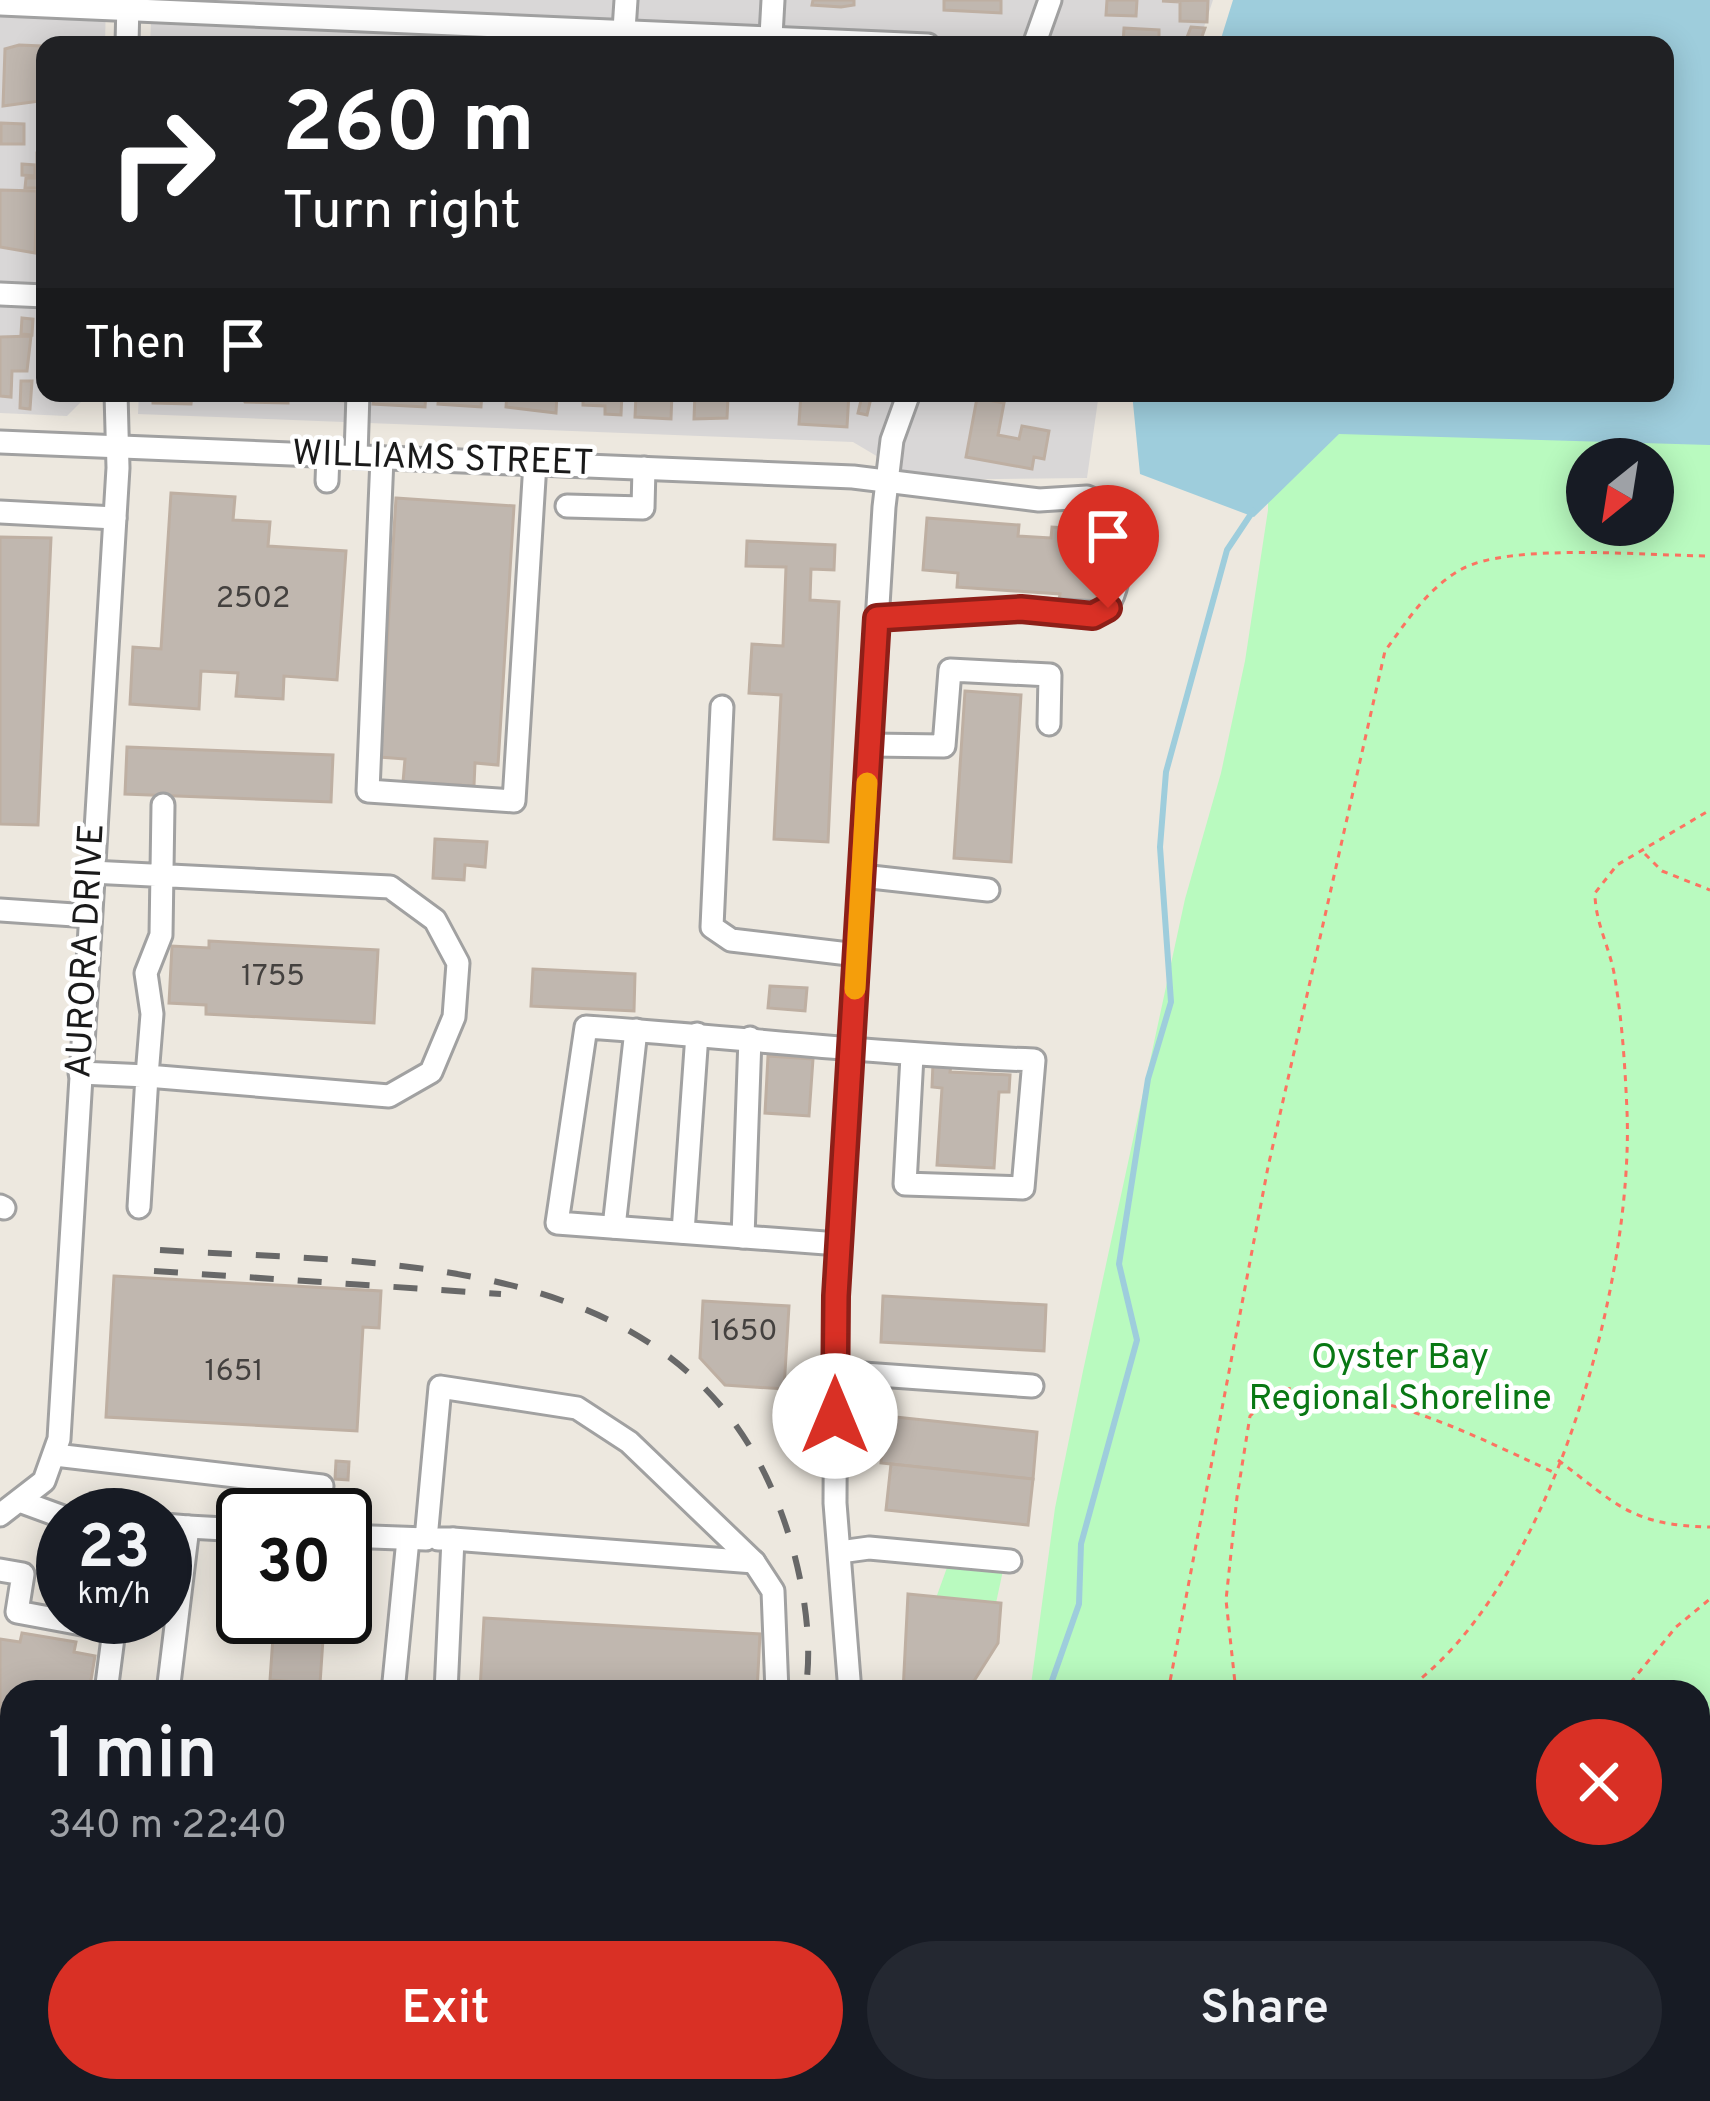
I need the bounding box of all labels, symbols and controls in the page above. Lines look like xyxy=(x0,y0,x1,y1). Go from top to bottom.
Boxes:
text: 260 m xyxy=(282,75,535,181)
icon: right xyxy=(84,84,240,240)
text: Turn right xyxy=(282,179,521,248)
icon: arrive xyxy=(210,312,276,378)
text: Then xyxy=(84,317,186,374)
street label: WILLIAMS STREET xyxy=(291,432,595,488)
north arrow xyxy=(1566,438,1674,546)
map controls xyxy=(1566,438,1674,546)
pin xyxy=(1057,485,1159,608)
icon: arrive xyxy=(1075,503,1141,569)
house number: 2502 xyxy=(216,581,290,618)
street label: AURORA DRIVE xyxy=(57,822,117,1080)
house number: 1755 xyxy=(241,959,305,996)
house number: 1650 xyxy=(711,1314,777,1351)
park label: Oyster Bay Regional Shoreline xyxy=(1248,1336,1552,1423)
position arrow xyxy=(772,1353,898,1479)
house number: 1651 xyxy=(205,1354,263,1391)
speed limit sign: 30 xyxy=(216,1488,372,1644)
text: 23 xyxy=(78,1513,150,1589)
text: km/h xyxy=(78,1577,150,1614)
text: 1 min xyxy=(48,1712,218,1804)
button: close xyxy=(1536,1719,1662,1845)
text: 340 m · 22:40 xyxy=(48,1803,287,1852)
button: Exit xyxy=(48,1941,843,2079)
button: Share xyxy=(867,1941,1662,2079)

